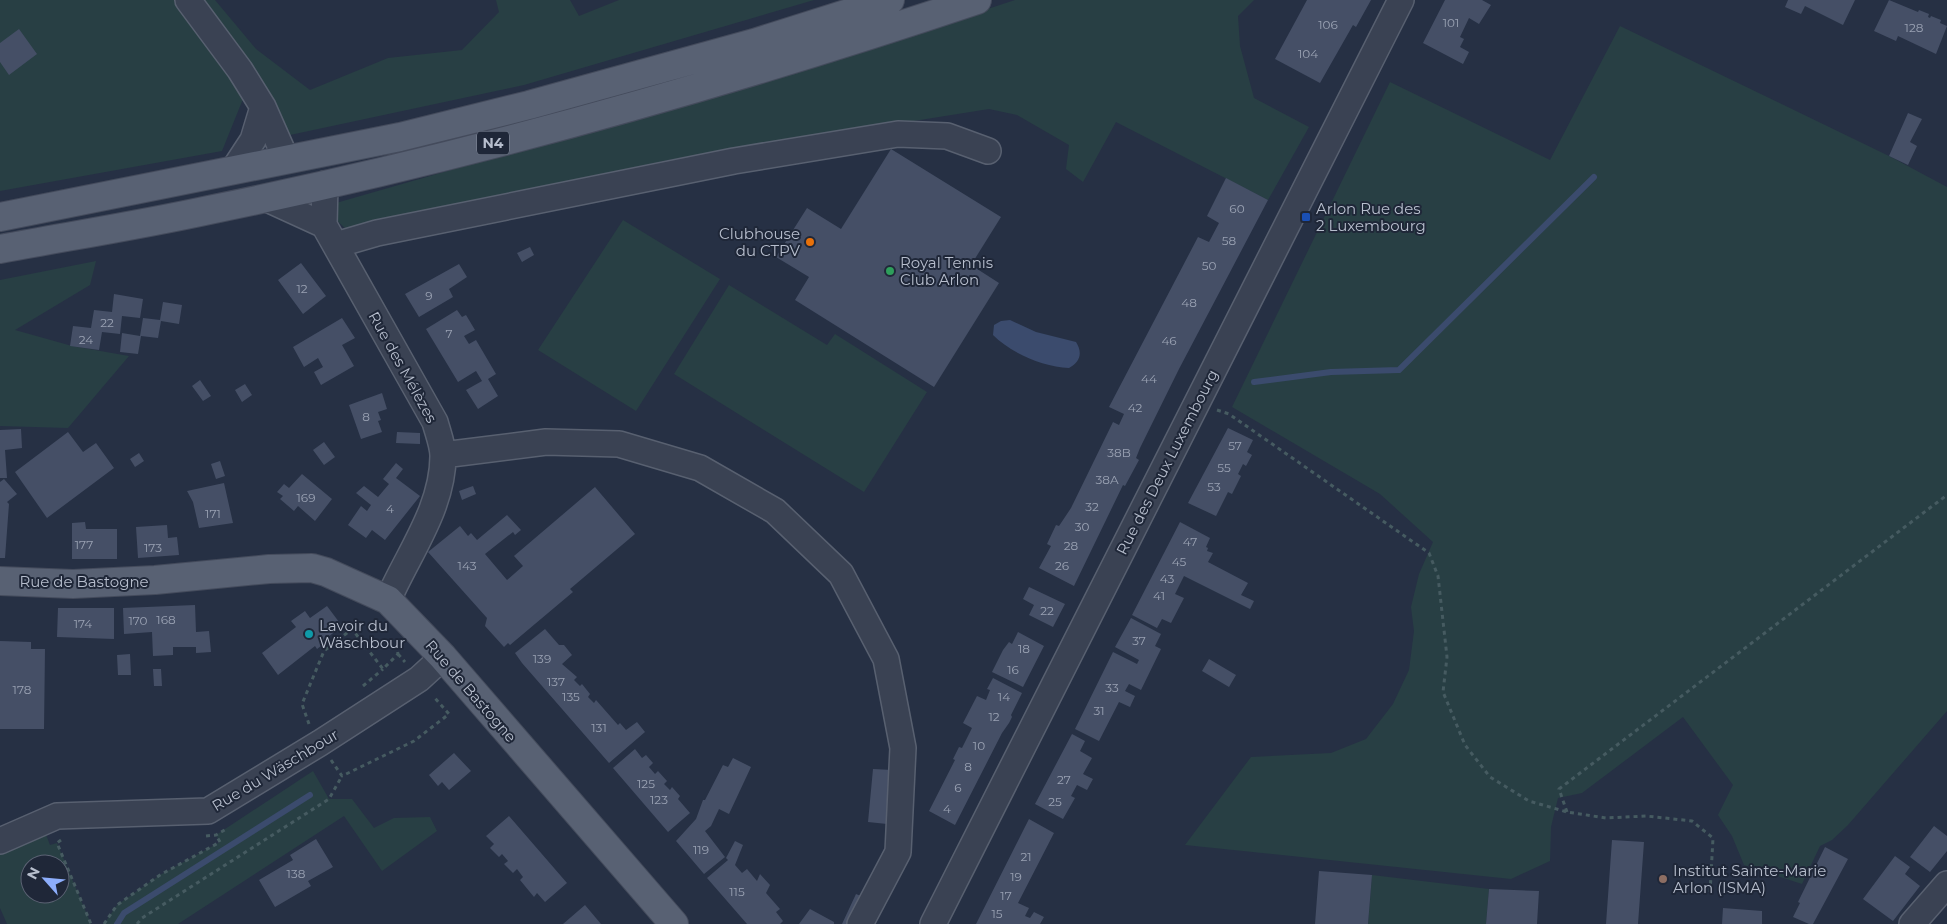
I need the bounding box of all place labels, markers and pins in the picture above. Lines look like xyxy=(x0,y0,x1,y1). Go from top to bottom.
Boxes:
place label: Arlon Rue des 2 Luxembourg xyxy=(1316,199,1426,235)
marker: Arlon Rue des 2 Luxembourg xyxy=(1300,211,1312,223)
place label: Clubhouse du CTPV xyxy=(719,224,801,260)
marker: Clubhouse du CTPV xyxy=(804,236,816,248)
place label: Royal Tennis Club Arlon xyxy=(900,253,993,289)
marker: Royal Tennis Club Arlon xyxy=(884,265,896,277)
place label: Lavoir du Wäschbour xyxy=(319,616,405,652)
marker: Lavoir du Wäschbour xyxy=(303,628,315,640)
place label: Institut Sainte-Marie Arlon (ISMA) xyxy=(1673,861,1826,897)
marker: Institut Sainte-Marie Arlon (ISMA) xyxy=(1657,873,1669,885)

